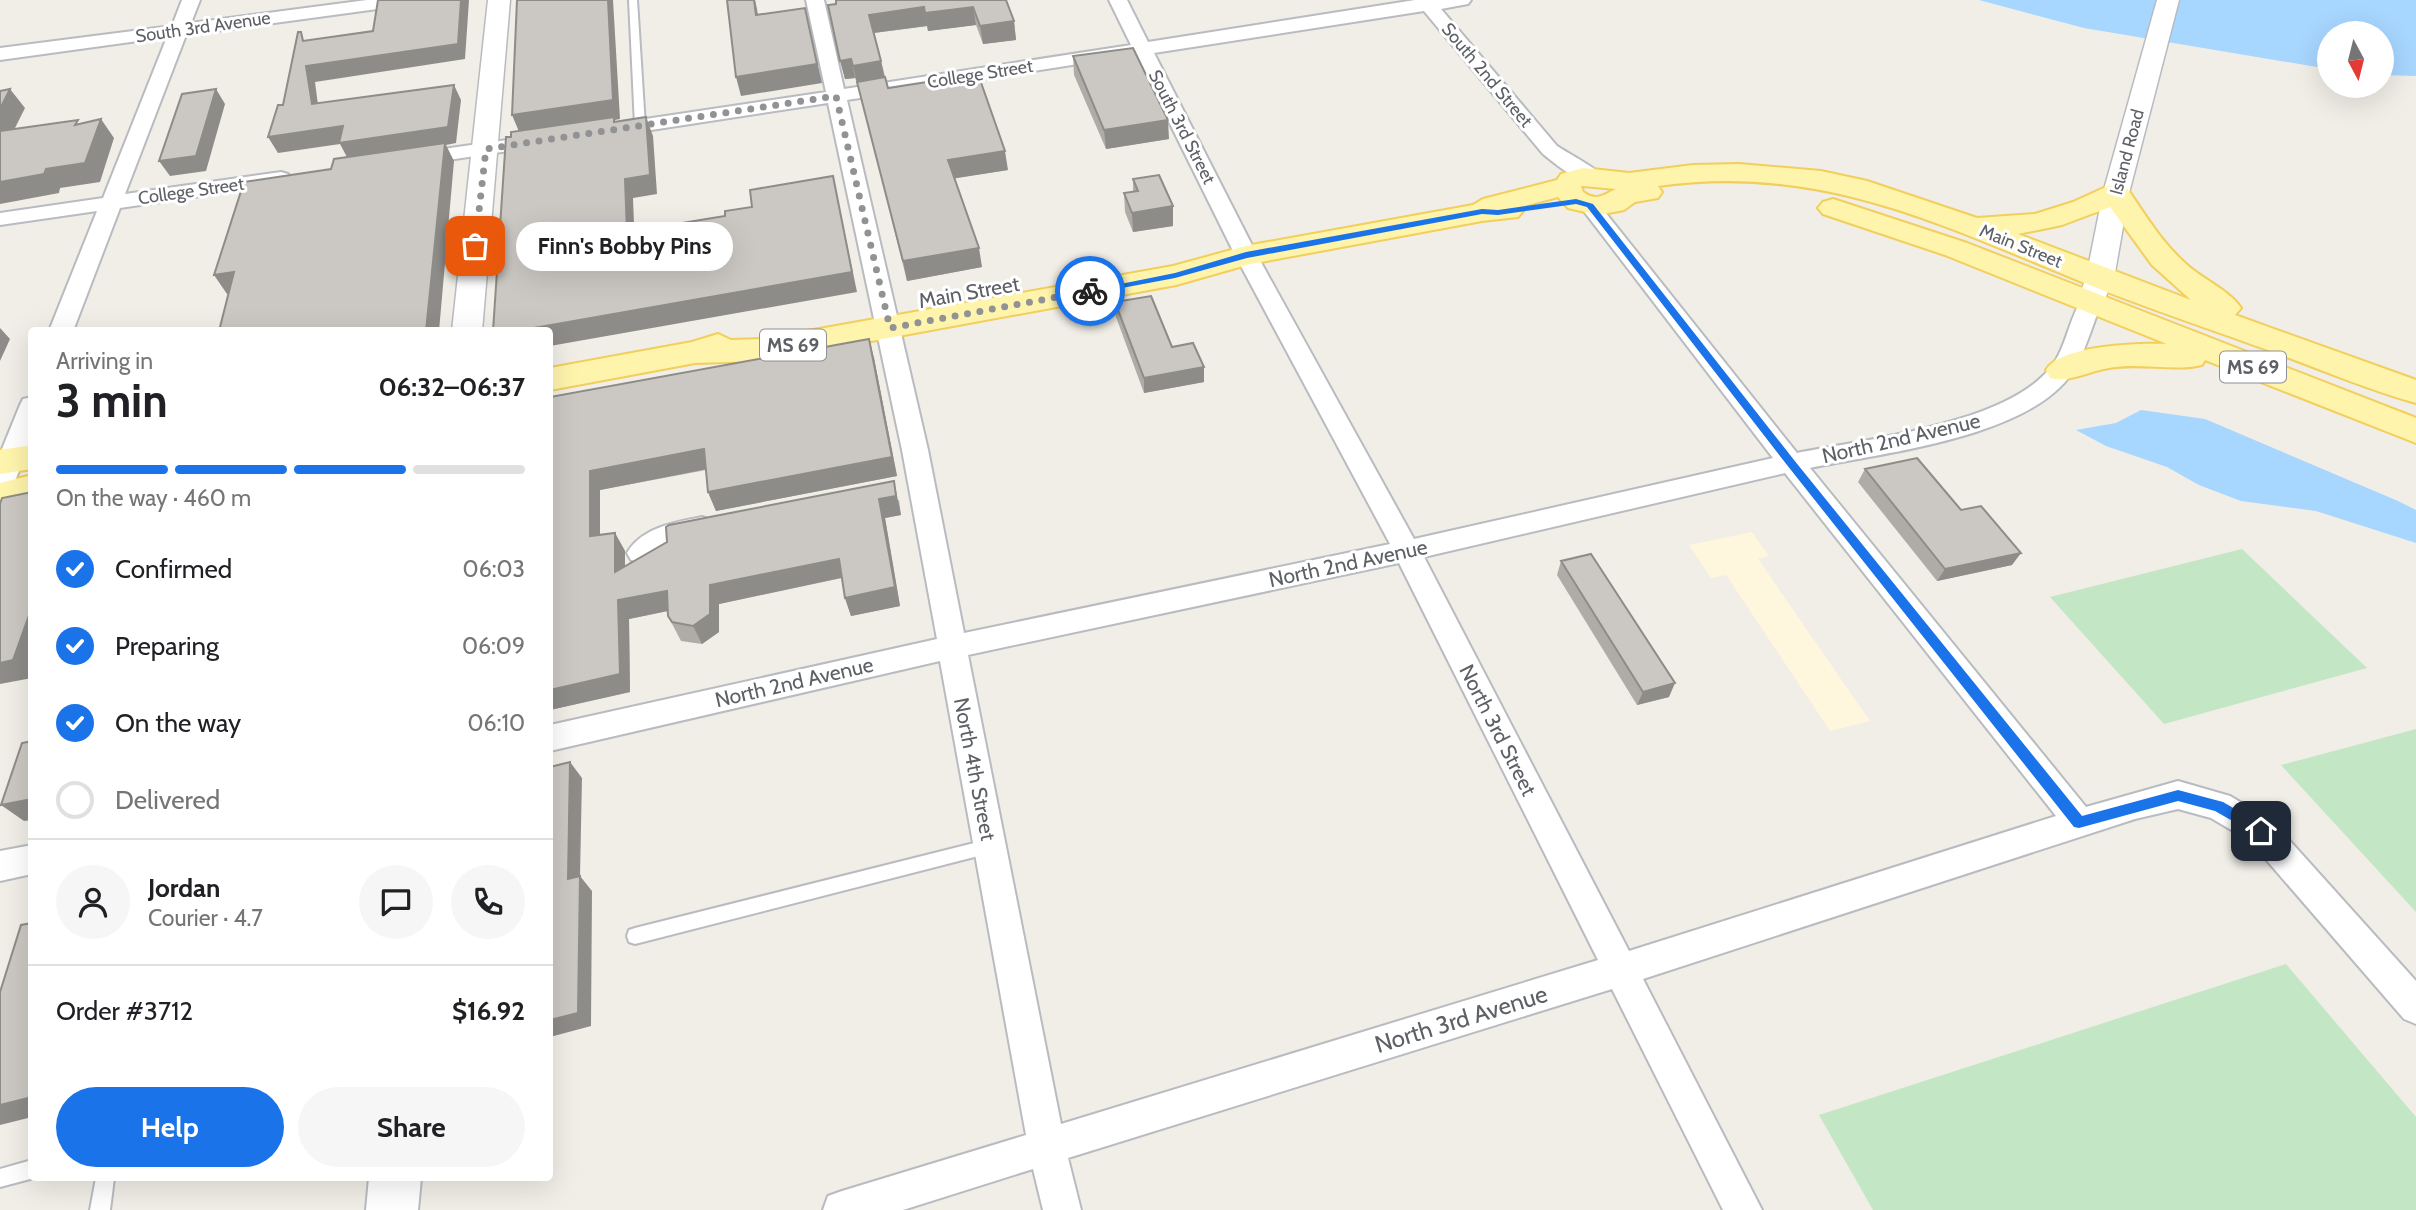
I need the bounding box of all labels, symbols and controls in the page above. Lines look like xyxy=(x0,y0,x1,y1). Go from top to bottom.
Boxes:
street label: South 3rd Avenue xyxy=(134,7,272,47)
street label: South 2nd Street xyxy=(1437,18,1537,132)
north arrow xyxy=(2317,21,2394,98)
map controls xyxy=(2317,21,2394,98)
street label: College Street xyxy=(926,55,1034,93)
street label: South 3rd Street xyxy=(1144,66,1220,188)
street label: Island Road xyxy=(2105,107,2149,197)
street label: College Street xyxy=(137,173,245,209)
pin xyxy=(445,216,505,276)
street label: Main Street xyxy=(1976,219,2066,273)
callout: Finn's Bobby Pins xyxy=(517,222,734,270)
icon: bag xyxy=(456,227,494,265)
text: Finn's Bobby Pins xyxy=(538,232,711,260)
courier xyxy=(1055,256,1125,326)
street label: Main Street xyxy=(917,271,1021,313)
icon: bike xyxy=(1071,272,1109,310)
road number: MS 69 xyxy=(760,330,826,360)
text: Arriving in xyxy=(56,347,153,375)
road number: MS 69 xyxy=(2220,352,2286,382)
text: 06:32–06:37 xyxy=(378,371,525,403)
text: 3 min xyxy=(56,373,168,429)
street label: North 2nd Avenue xyxy=(1819,408,1983,468)
text: On the way · 460 m xyxy=(56,484,251,512)
street label: North 2nd Avenue xyxy=(1266,534,1430,592)
icon: check xyxy=(56,550,94,588)
text: Confirmed xyxy=(115,553,232,585)
text: 06:03 xyxy=(463,555,525,583)
icon: check xyxy=(56,627,94,665)
text: Preparing xyxy=(115,630,219,662)
text: 06:09 xyxy=(462,632,525,660)
street label: North 2nd Avenue xyxy=(712,652,876,712)
street label: North 3rd Street xyxy=(1454,660,1542,800)
street label: North 4th Street xyxy=(949,695,1001,843)
icon: check xyxy=(56,704,94,742)
text: On the way xyxy=(115,707,241,739)
text: 06:10 xyxy=(468,709,525,737)
text: Delivered xyxy=(115,784,220,816)
pin xyxy=(2231,801,2291,861)
icon: home xyxy=(2242,812,2280,850)
button: person xyxy=(56,865,130,939)
button: chat xyxy=(359,865,433,939)
button: phone xyxy=(451,865,525,939)
text: Jordan xyxy=(148,872,220,904)
text: Courier · 4.7 xyxy=(148,904,263,932)
street label: North 3rd Avenue xyxy=(1371,979,1551,1059)
text: Order #3712 xyxy=(56,995,193,1027)
text: $16.92 xyxy=(452,995,525,1027)
button: Help xyxy=(56,1087,284,1167)
button: Share xyxy=(298,1087,525,1167)

